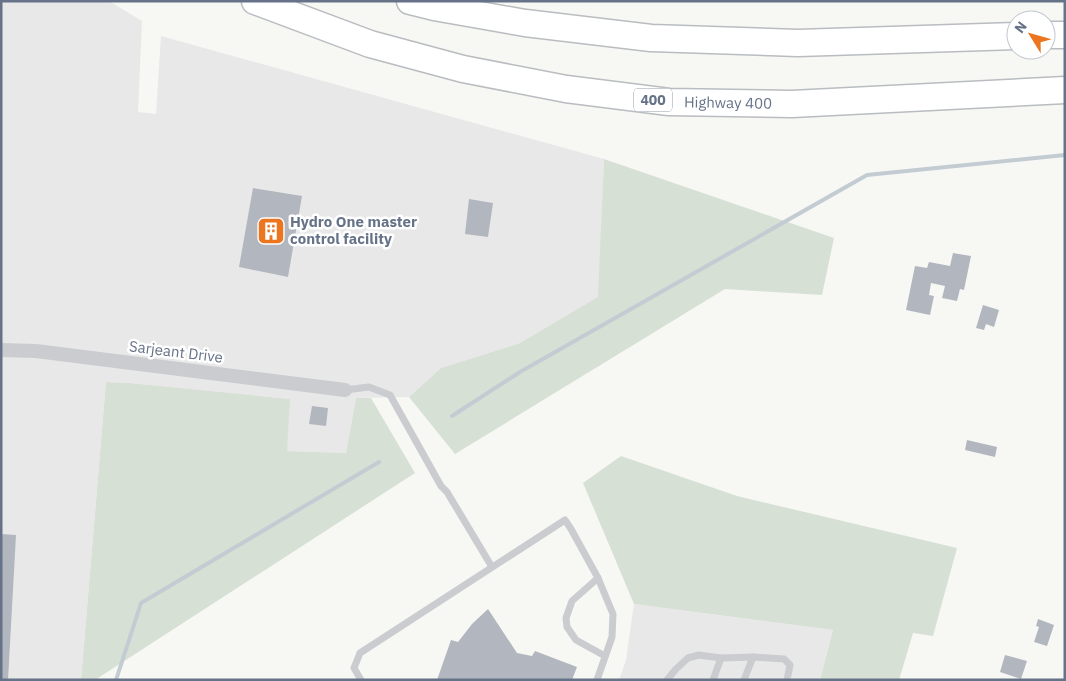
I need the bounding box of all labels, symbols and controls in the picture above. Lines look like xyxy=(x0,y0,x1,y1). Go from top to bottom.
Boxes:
north arrow xyxy=(1006,10,1056,60)
text: N xyxy=(1010,18,1031,37)
road number: 400 xyxy=(634,88,672,112)
street label: Highway 400 xyxy=(684,92,772,113)
place label: Hydro One master control facility xyxy=(290,212,417,248)
building icon: Hydro One master control facility xyxy=(256,216,286,246)
street label: Sarjeant Drive xyxy=(128,336,224,367)

